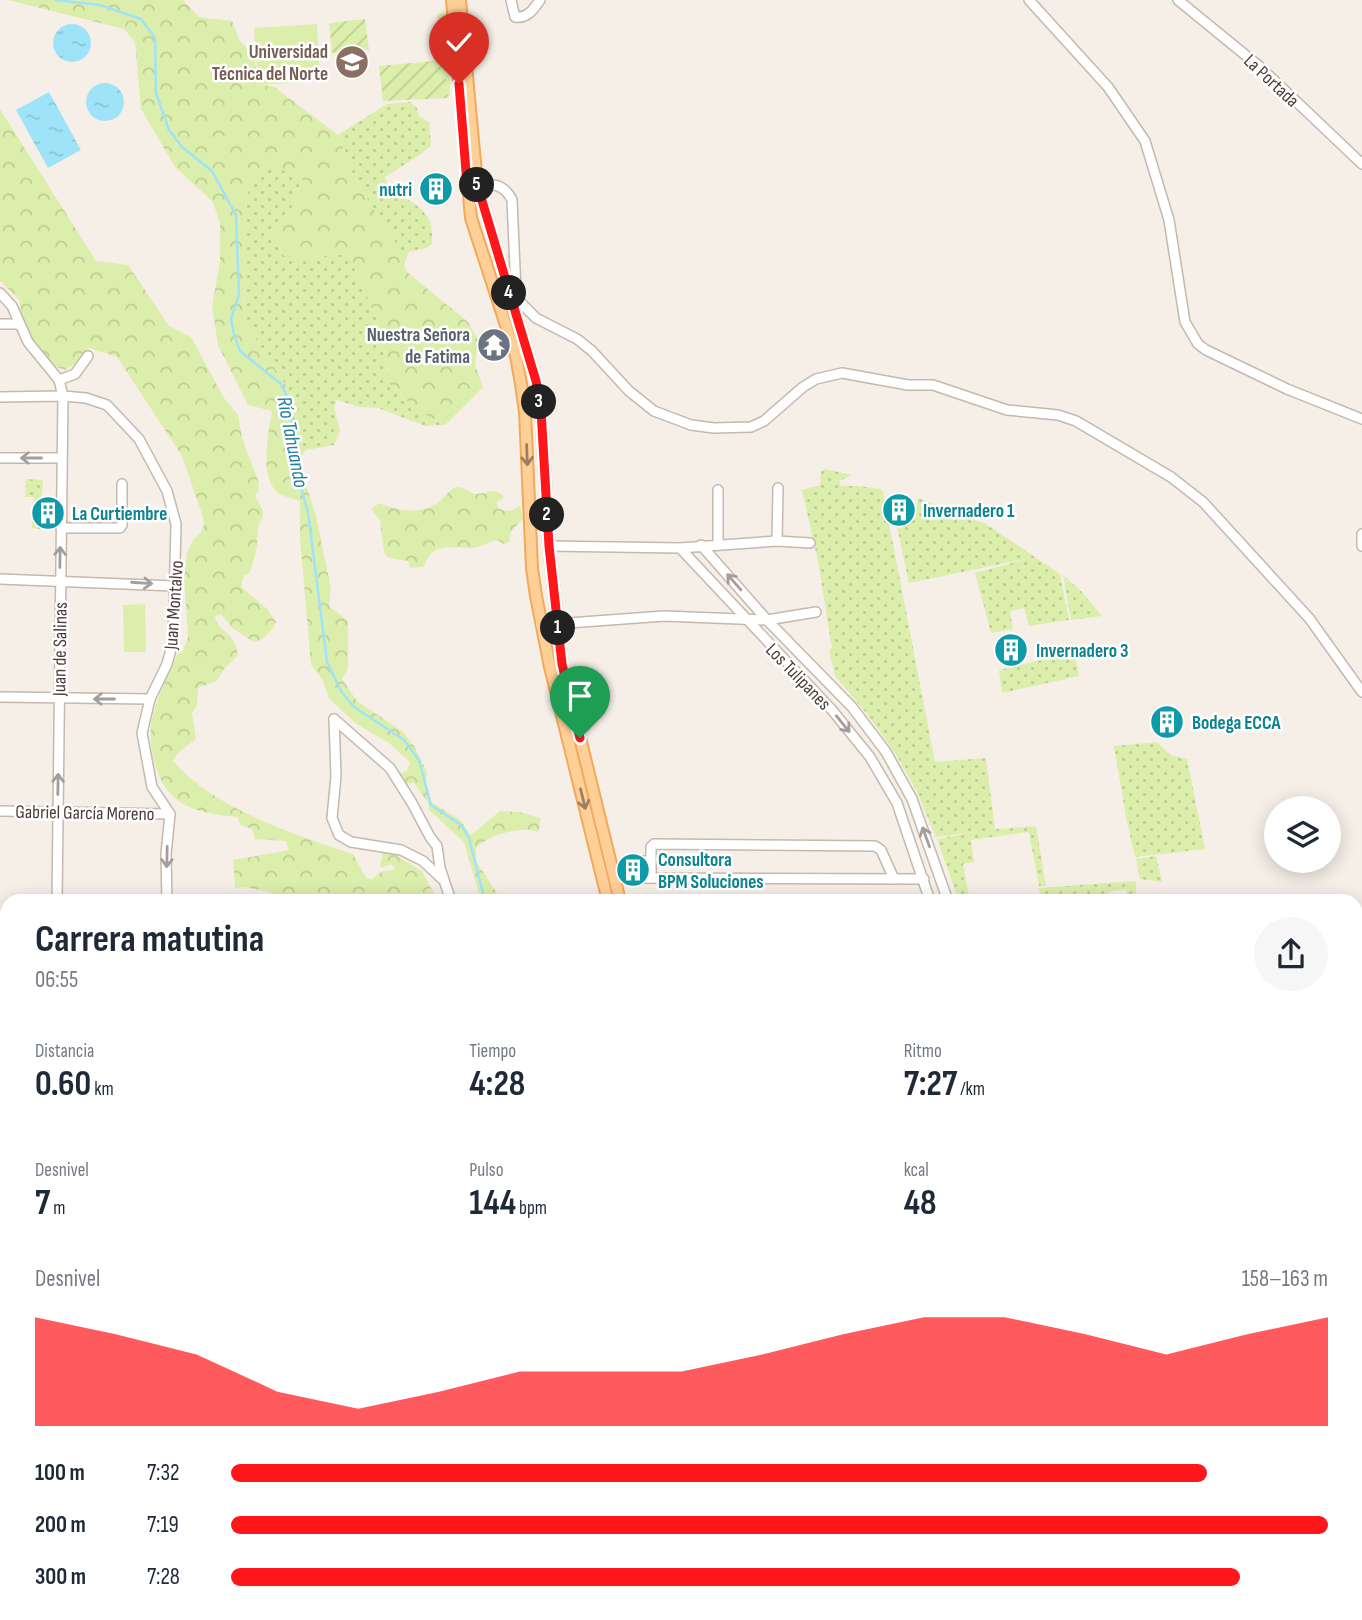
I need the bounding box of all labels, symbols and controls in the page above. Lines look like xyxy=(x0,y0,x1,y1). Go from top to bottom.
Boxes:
pin xyxy=(429,12.0,489,84)
icon: check xyxy=(440,23,478,61)
place label: Universidad Técnica del Norte xyxy=(212,41,328,86)
school or university icon: Universidad Técnica del Norte xyxy=(333,43,371,81)
street label: La Portada xyxy=(1239,50,1303,112)
pin: 5 xyxy=(460,168,494,202)
building icon: nutri xyxy=(417,170,455,208)
text: 5 xyxy=(472,173,481,196)
place label: nutri xyxy=(379,179,412,202)
pin: 4 xyxy=(491,276,526,310)
text: 4 xyxy=(504,281,513,304)
place label: Nuestra Señora de Fatima xyxy=(367,324,470,369)
temple icon: Nuestra Señora de Fatima xyxy=(475,326,513,364)
pin: 3 xyxy=(522,384,556,420)
text: 3 xyxy=(534,390,543,413)
water label: Río Tahuando xyxy=(271,394,314,490)
one-way arrow xyxy=(520,443,533,466)
one-way arrow xyxy=(19,451,42,465)
building icon: Invernadero 1 xyxy=(880,491,918,529)
building icon: La Curtiembre xyxy=(29,494,67,532)
pin: 2 xyxy=(530,498,564,532)
place label: Invernadero 1 xyxy=(923,500,1015,523)
place label: La Curtiembre xyxy=(72,503,167,526)
text: 2 xyxy=(542,503,551,526)
one-way arrow xyxy=(53,546,67,569)
street label: Juan Montalvo xyxy=(160,560,189,651)
one-way arrow xyxy=(726,573,742,591)
one-way arrow xyxy=(130,577,152,590)
street label: Juan de Salinas xyxy=(48,602,73,697)
pin: 1 xyxy=(540,610,576,646)
text: 1 xyxy=(554,616,561,639)
building icon: Invernadero 3 xyxy=(992,631,1030,669)
street label: Los Tulipanes xyxy=(760,639,836,715)
place label: Invernadero 3 xyxy=(1036,640,1128,663)
pin xyxy=(550,666,610,738)
icon: arrive xyxy=(561,677,599,715)
one-way arrow xyxy=(93,692,116,706)
building icon: Bodega ECCA xyxy=(1148,703,1186,741)
place label: Bodega ECCA xyxy=(1192,712,1282,735)
one-way arrow xyxy=(836,714,851,732)
one-way arrow xyxy=(51,773,65,796)
one-way arrow xyxy=(577,787,590,810)
map controls xyxy=(1264,796,1341,873)
button: layers xyxy=(1264,796,1341,873)
street label: Gabriel García Moreno xyxy=(15,801,155,826)
one-way arrow xyxy=(919,826,931,848)
one-way arrow xyxy=(160,846,173,869)
place label: Consultora BPM Soluciones xyxy=(658,849,764,894)
building icon: Consultora BPM Soluciones xyxy=(614,851,652,889)
text: Carrera matutina xyxy=(35,917,264,962)
button: share xyxy=(1254,917,1328,991)
text: 06:55 xyxy=(35,966,78,994)
text: Distancia xyxy=(35,1040,94,1063)
text: Tiempo xyxy=(469,1040,516,1063)
text: Ritmo xyxy=(904,1040,942,1063)
text: 0.60 xyxy=(35,1063,91,1106)
text: 4:28 xyxy=(469,1063,525,1106)
text: 7:27 xyxy=(904,1063,957,1106)
text: km xyxy=(91,1078,114,1101)
text: /km xyxy=(957,1078,985,1101)
text: Desnivel xyxy=(35,1159,89,1182)
text: Pulso xyxy=(469,1159,504,1182)
text: kcal xyxy=(904,1159,929,1182)
text: 7 xyxy=(35,1182,50,1225)
text: 144 xyxy=(469,1182,516,1225)
text: 48 xyxy=(904,1182,937,1225)
text: m xyxy=(50,1197,66,1220)
text: bpm xyxy=(516,1197,547,1220)
text: Desnivel xyxy=(35,1265,100,1293)
text: 158–163 m xyxy=(1242,1265,1328,1293)
text: 100 m xyxy=(35,1459,85,1487)
text: 7:32 xyxy=(147,1459,180,1487)
text: 200 m xyxy=(35,1511,86,1539)
text: 7:19 xyxy=(147,1511,179,1539)
text: 300 m xyxy=(35,1563,86,1591)
text: 7:28 xyxy=(147,1563,180,1591)

